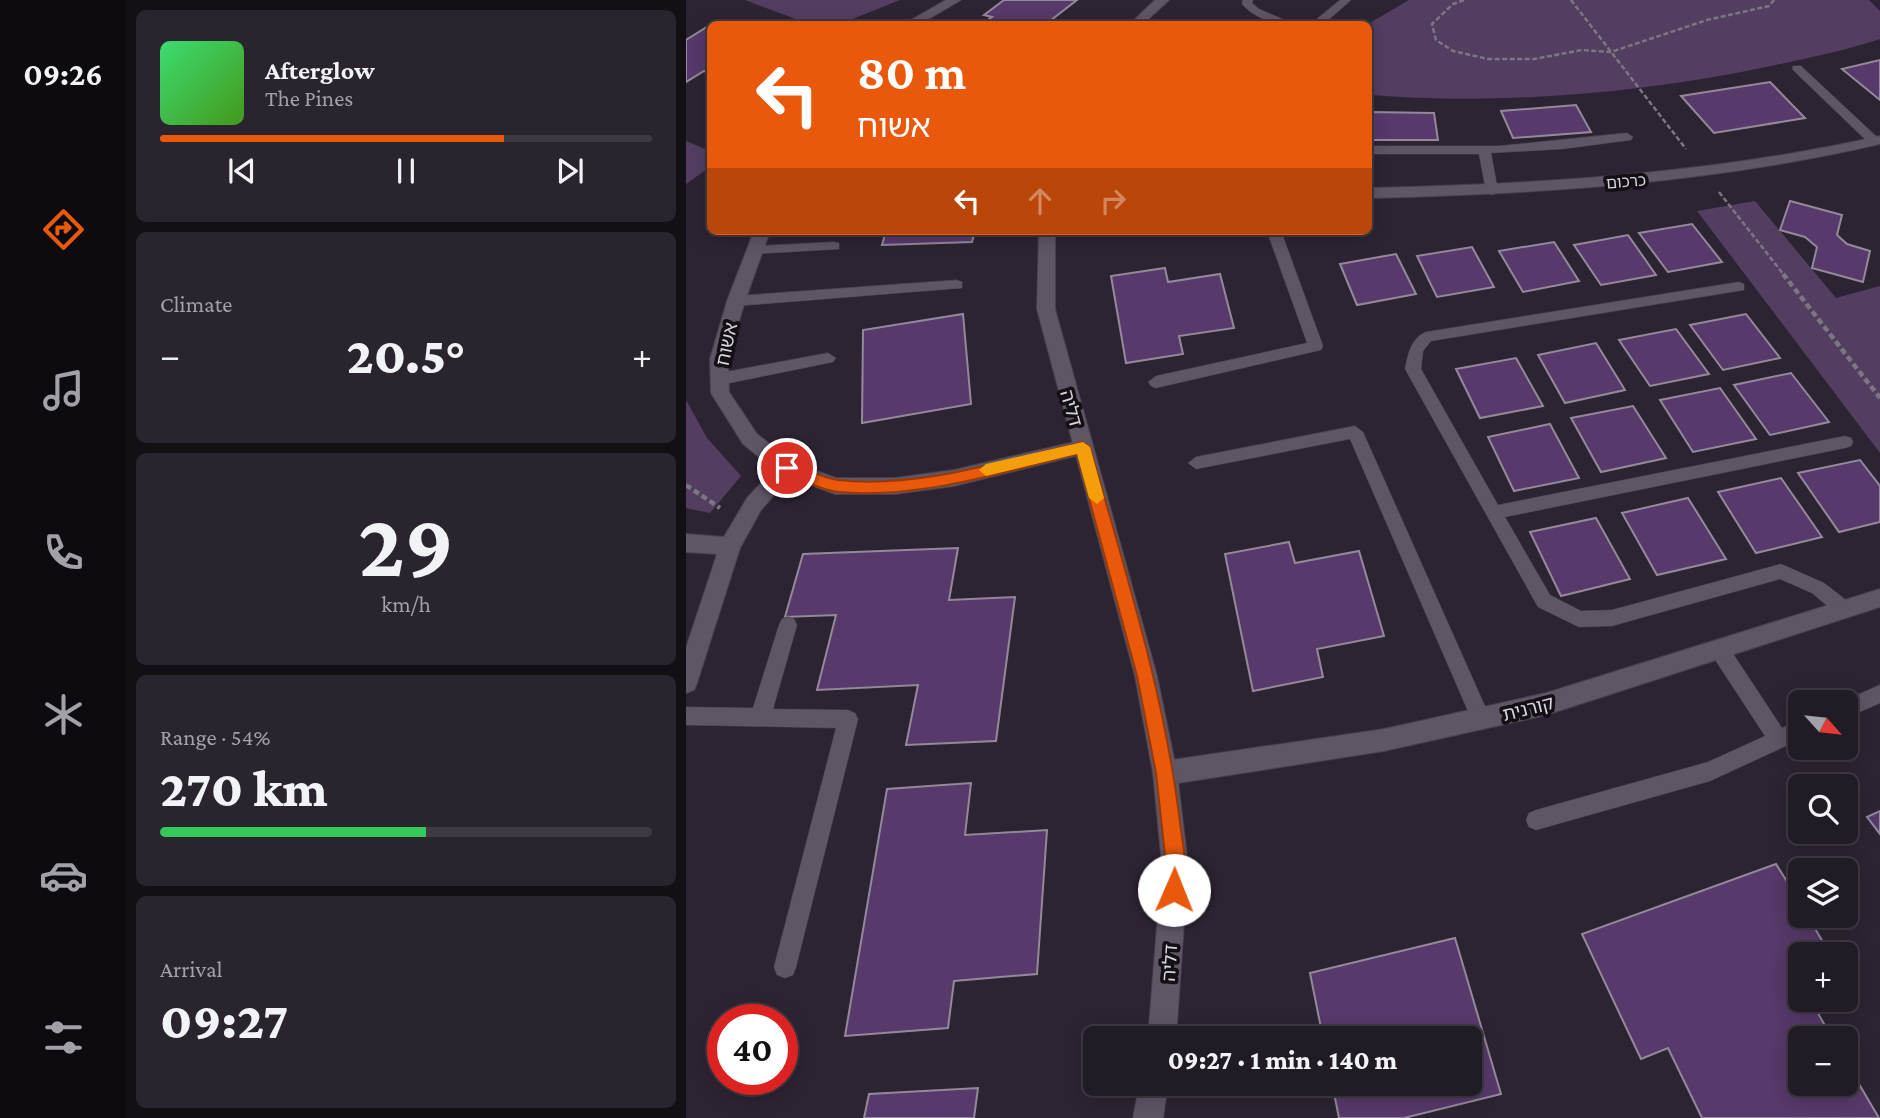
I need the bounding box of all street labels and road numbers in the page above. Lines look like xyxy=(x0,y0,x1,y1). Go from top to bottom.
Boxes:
street label: כרכום xyxy=(1605,171,1647,192)
street label: אשוח xyxy=(712,321,741,368)
street label: דליה xyxy=(1056,387,1087,429)
street label: קורנית xyxy=(1500,692,1556,725)
street label: דליה xyxy=(1158,944,1181,982)

